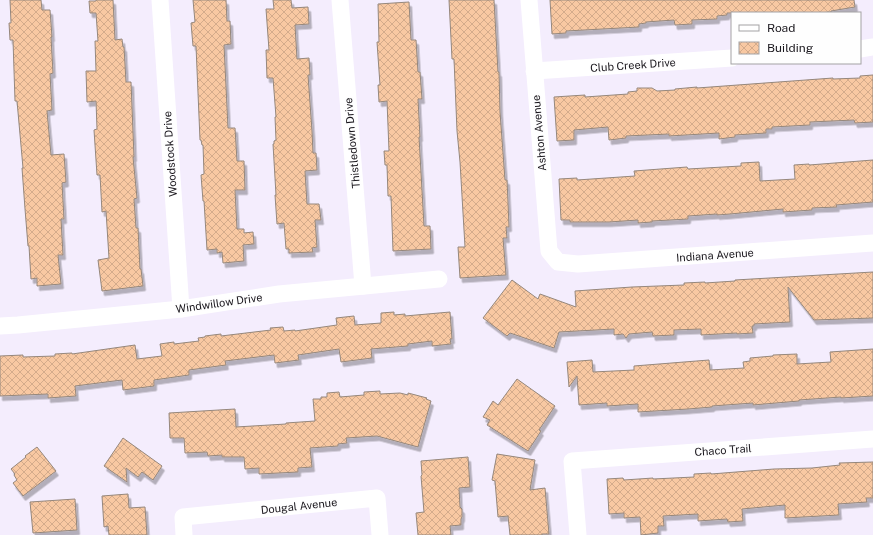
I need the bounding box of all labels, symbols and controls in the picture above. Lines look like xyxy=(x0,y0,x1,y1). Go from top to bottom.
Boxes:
legend xyxy=(731,12,861,64)
text: Road xyxy=(767,21,795,35)
text: Building xyxy=(767,41,813,55)
street label: Club Creek Drive xyxy=(590,56,676,74)
street label: Ashton Avenue xyxy=(530,94,548,172)
street label: Thistledown Drive xyxy=(342,97,362,189)
street label: Woodstock Drive xyxy=(161,111,179,197)
street label: Indiana Avenue xyxy=(676,246,754,264)
street label: Windwillow Drive xyxy=(175,291,263,315)
street label: Chaco Trail xyxy=(694,442,752,458)
street label: Dougal Avenue xyxy=(260,496,338,516)

